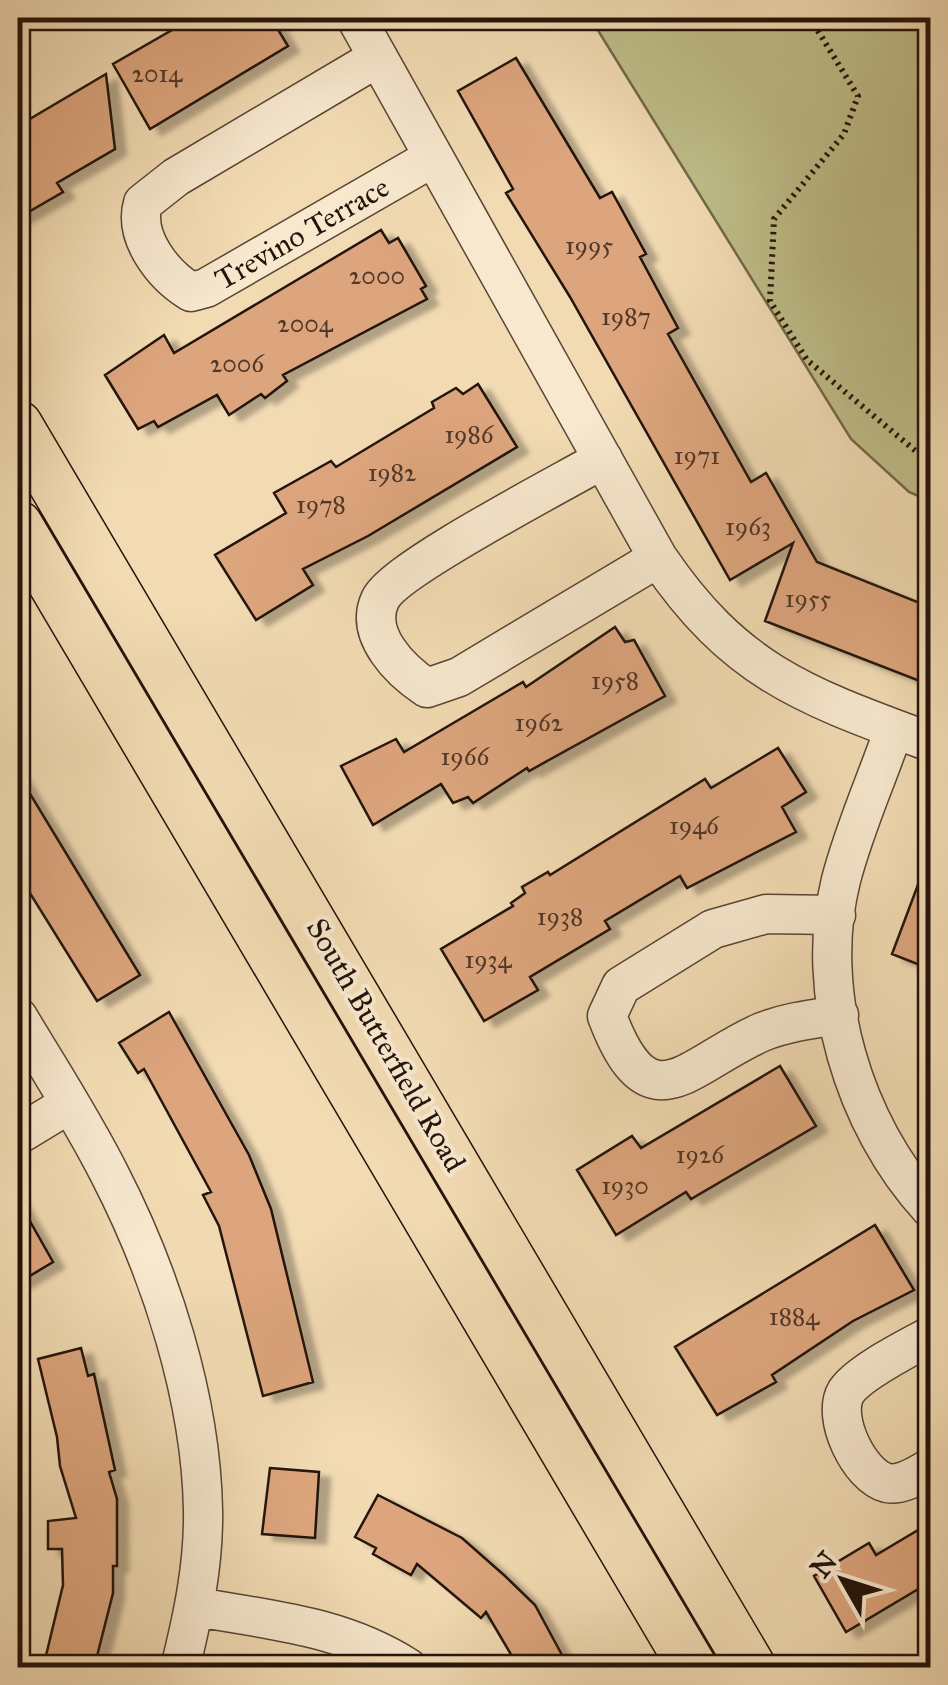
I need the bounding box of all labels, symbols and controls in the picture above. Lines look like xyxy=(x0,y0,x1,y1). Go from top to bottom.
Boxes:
house number: 2014 xyxy=(132,58,183,89)
street label: Trevino Terrace xyxy=(209,169,395,297)
house number: 1995 xyxy=(565,230,613,261)
house number: 2000 xyxy=(349,260,405,291)
house number: 1987 xyxy=(601,301,651,332)
house number: 2004 xyxy=(277,308,334,339)
house number: 2006 xyxy=(210,348,265,379)
house number: 1986 xyxy=(444,419,495,450)
house number: 1971 xyxy=(674,440,720,471)
house number: 1982 xyxy=(368,457,417,488)
house number: 1978 xyxy=(296,489,346,520)
house number: 1963 xyxy=(725,511,771,542)
house number: 1955 xyxy=(785,583,832,614)
house number: 1958 xyxy=(591,665,639,696)
house number: 1962 xyxy=(515,707,564,738)
house number: 1966 xyxy=(441,741,491,772)
house number: 1946 xyxy=(669,810,720,841)
house number: 1938 xyxy=(537,901,583,932)
street label: South Butterfield Road xyxy=(299,912,473,1178)
house number: 1934 xyxy=(464,944,513,975)
house number: 1926 xyxy=(676,1139,725,1170)
house number: 1930 xyxy=(601,1170,649,1201)
house number: 1884 xyxy=(769,1301,820,1332)
north arrow xyxy=(793,1530,893,1630)
text: N xyxy=(803,1544,845,1585)

